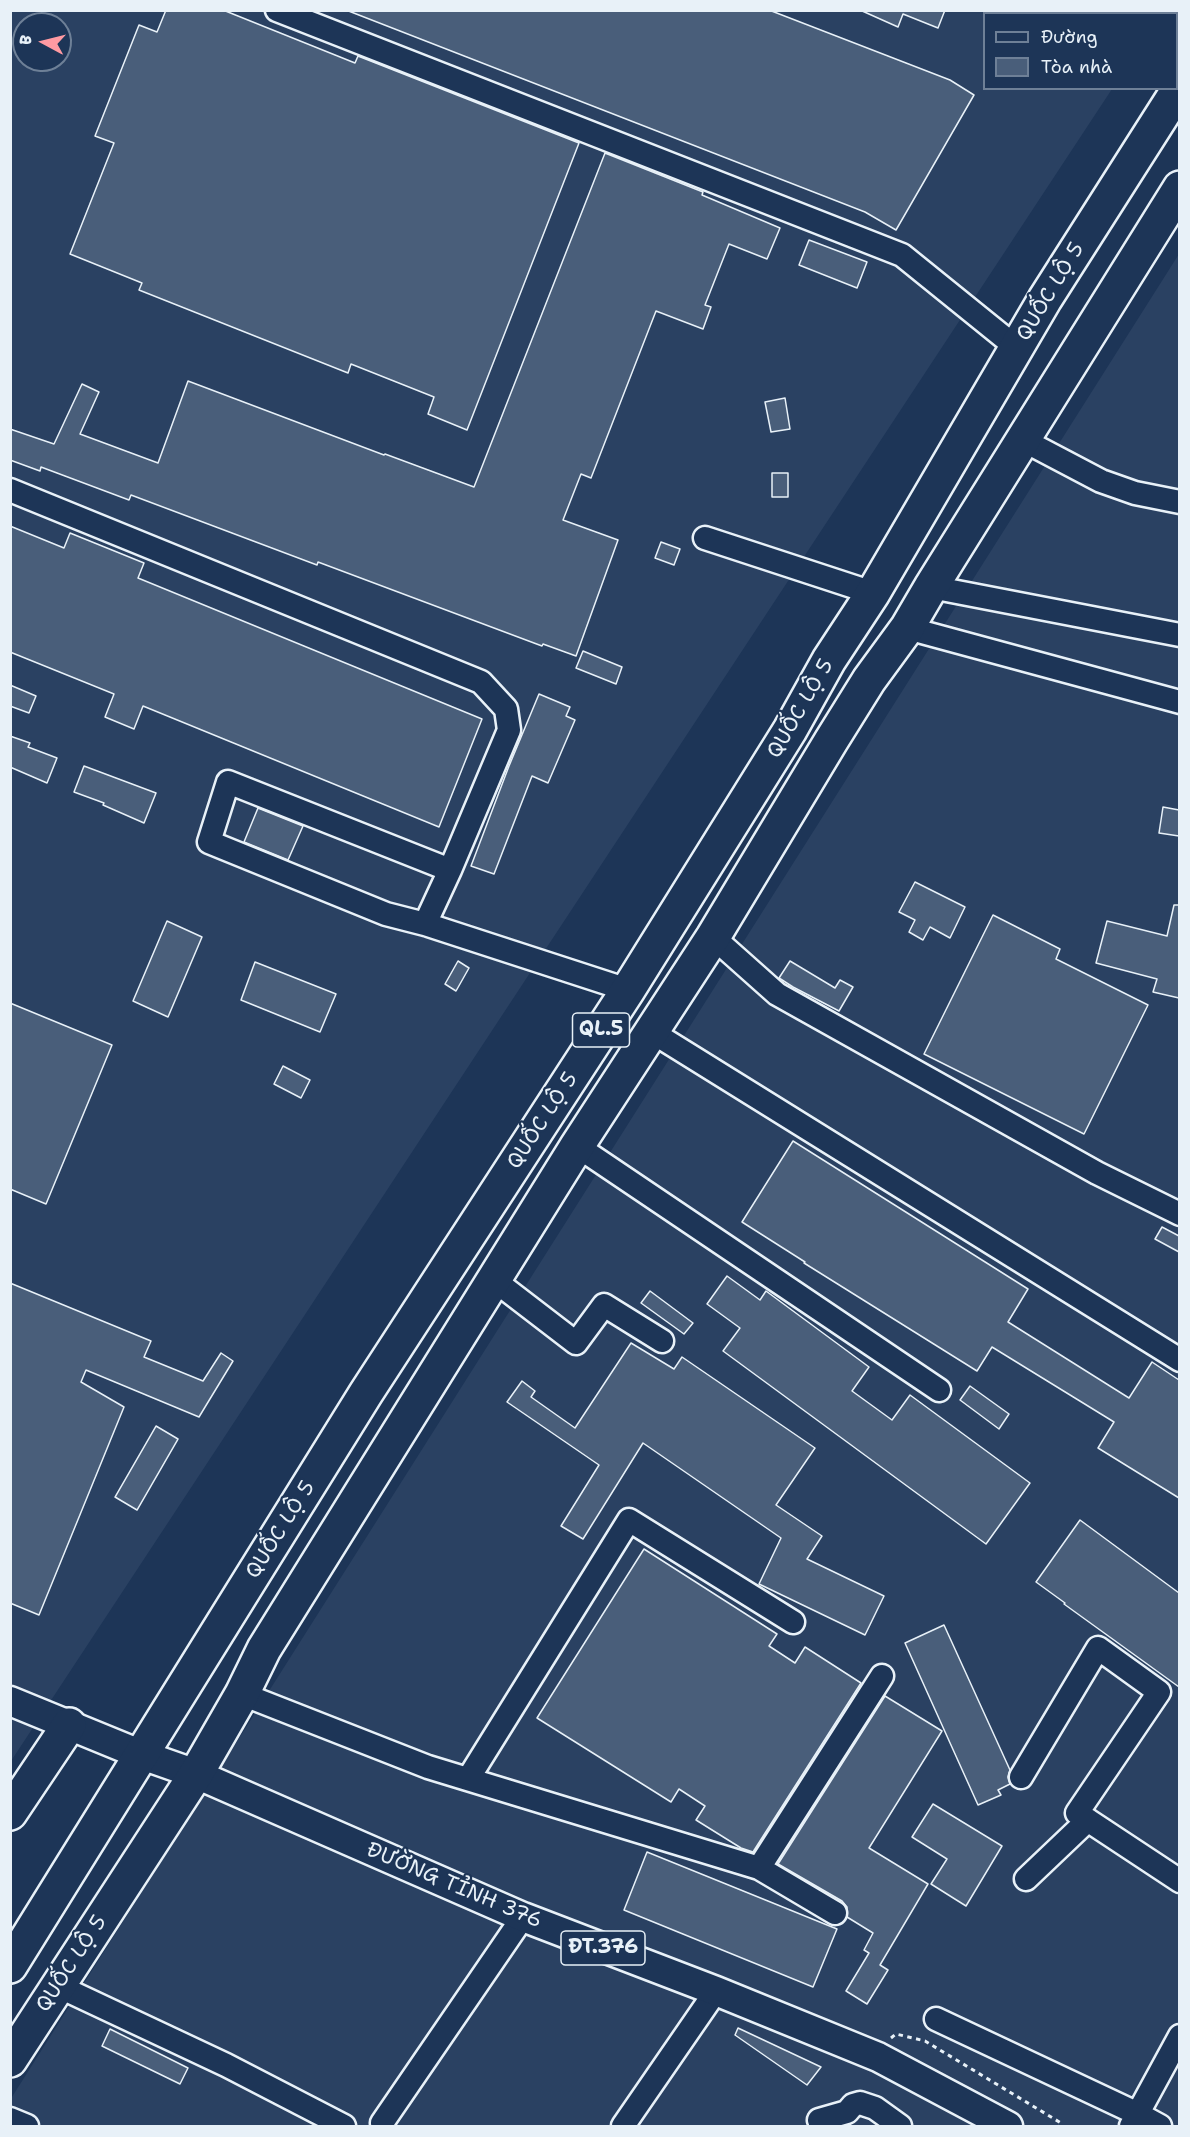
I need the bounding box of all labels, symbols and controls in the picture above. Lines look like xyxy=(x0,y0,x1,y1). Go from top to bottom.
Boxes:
north arrow xyxy=(12,12,72,72)
legend xyxy=(983,12,1178,90)
text: Đường xyxy=(1041,25,1098,49)
text: B xyxy=(15,34,37,46)
text: Tòa nhà xyxy=(1041,55,1112,79)
street label: QUỐC LỘ 5 xyxy=(1012,238,1090,346)
street label: QUỐC LỘ 5 xyxy=(762,655,840,763)
road number: QL.5 xyxy=(572,1013,630,1047)
street label: QUỐC LỘ 5 xyxy=(502,1068,584,1174)
street label: QUỐC LỘ 5 xyxy=(241,1476,321,1584)
street label: ĐƯỜNG TỈNH 376 xyxy=(363,1838,545,1934)
street label: QUỐC LỘ 5 xyxy=(31,1911,113,2017)
road number: ĐT.376 xyxy=(561,1931,645,1965)

